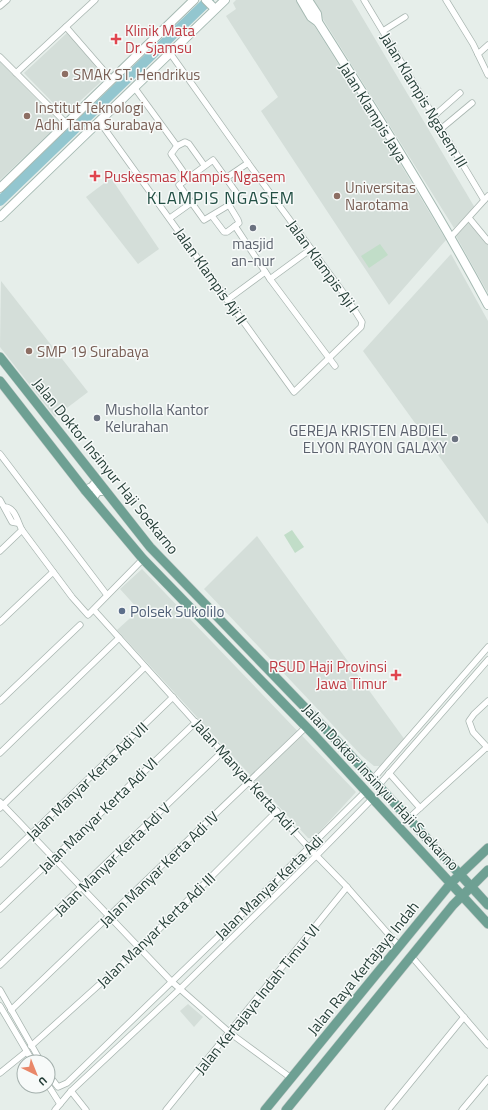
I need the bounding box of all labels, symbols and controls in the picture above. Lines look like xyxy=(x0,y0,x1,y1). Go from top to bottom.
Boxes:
place label: Klinik Mata Dr. Sjamsu xyxy=(125,19,195,59)
street label: Jalan Klampis Ngasem III xyxy=(374,28,474,172)
marker: Klinik Mata Dr. Sjamsu xyxy=(110,33,122,45)
street label: Jalan Klampis Jaya xyxy=(333,58,413,167)
place label: SMAK ST. Hendrikus xyxy=(73,63,200,86)
marker: SMAK ST. Hendrikus xyxy=(60,69,70,79)
place label: Institut Teknologi Adhi Tama Surabaya xyxy=(35,96,163,136)
marker: Institut Teknologi Adhi Tama Surabaya xyxy=(22,111,32,121)
place label: Puskesmas Klampis Ngasem xyxy=(104,165,286,188)
marker: Puskesmas Klampis Ngasem xyxy=(89,170,101,182)
place label: Universitas Narotama xyxy=(345,176,416,216)
district label: KLAMPIS NGASEM xyxy=(147,185,295,211)
marker: Universitas Narotama xyxy=(332,191,342,201)
street label: Jalan Klampis Aji I xyxy=(281,215,365,317)
street label: Jalan Klampis Aji II xyxy=(169,223,253,329)
marker: masjid an-nur xyxy=(248,223,258,233)
place label: masjid an-nur xyxy=(231,232,275,272)
place label: SMP 19 Surabaya xyxy=(37,340,149,363)
marker: SMP 19 Surabaya xyxy=(24,346,34,356)
street label: Jalan Doktor Insinyur Haji Soekarno xyxy=(27,373,185,559)
place label: Musholla Kantor Kelurahan xyxy=(105,398,209,438)
marker: Musholla Kantor Kelurahan xyxy=(92,413,102,423)
place label: GEREJA KRISTEN ABDIEL ELYON RAYON GALAXY xyxy=(289,419,447,459)
marker: GEREJA KRISTEN ABDIEL ELYON RAYON GALAXY xyxy=(450,434,460,444)
place label: Polsek Sukolilo xyxy=(130,600,224,623)
marker: Polsek Sukolilo xyxy=(117,606,127,616)
place label: RSUD Haji Provinsi Jawa Timur xyxy=(269,655,387,695)
marker: RSUD Haji Provinsi Jawa Timur xyxy=(390,669,402,681)
street label: Jalan Doktor Insinyur Haji Soekarno xyxy=(297,698,465,876)
street label: Jalan Manyar Kerta Adi I xyxy=(187,714,305,840)
street label: Jalan Manyar Kerta Adi VII xyxy=(22,718,152,844)
street label: Jalan Manyar Kerta Adi VI xyxy=(48,797,176,921)
street label: Jalan Manyar Kerta Adi V xyxy=(50,799,174,919)
street label: Jalan Manyar Kerta Adi IV xyxy=(94,806,224,932)
street label: Jalan Manyar Kerta Adi xyxy=(210,829,328,945)
street label: Jalan Manyar Kerta Adi III xyxy=(92,867,220,993)
street label: Jalan Raya Kertajaya Indah xyxy=(302,896,424,1040)
street label: Jalan Kertajaya Indah Timur VI xyxy=(189,919,325,1079)
north arrow xyxy=(16,1054,56,1094)
text: U xyxy=(35,1073,51,1090)

